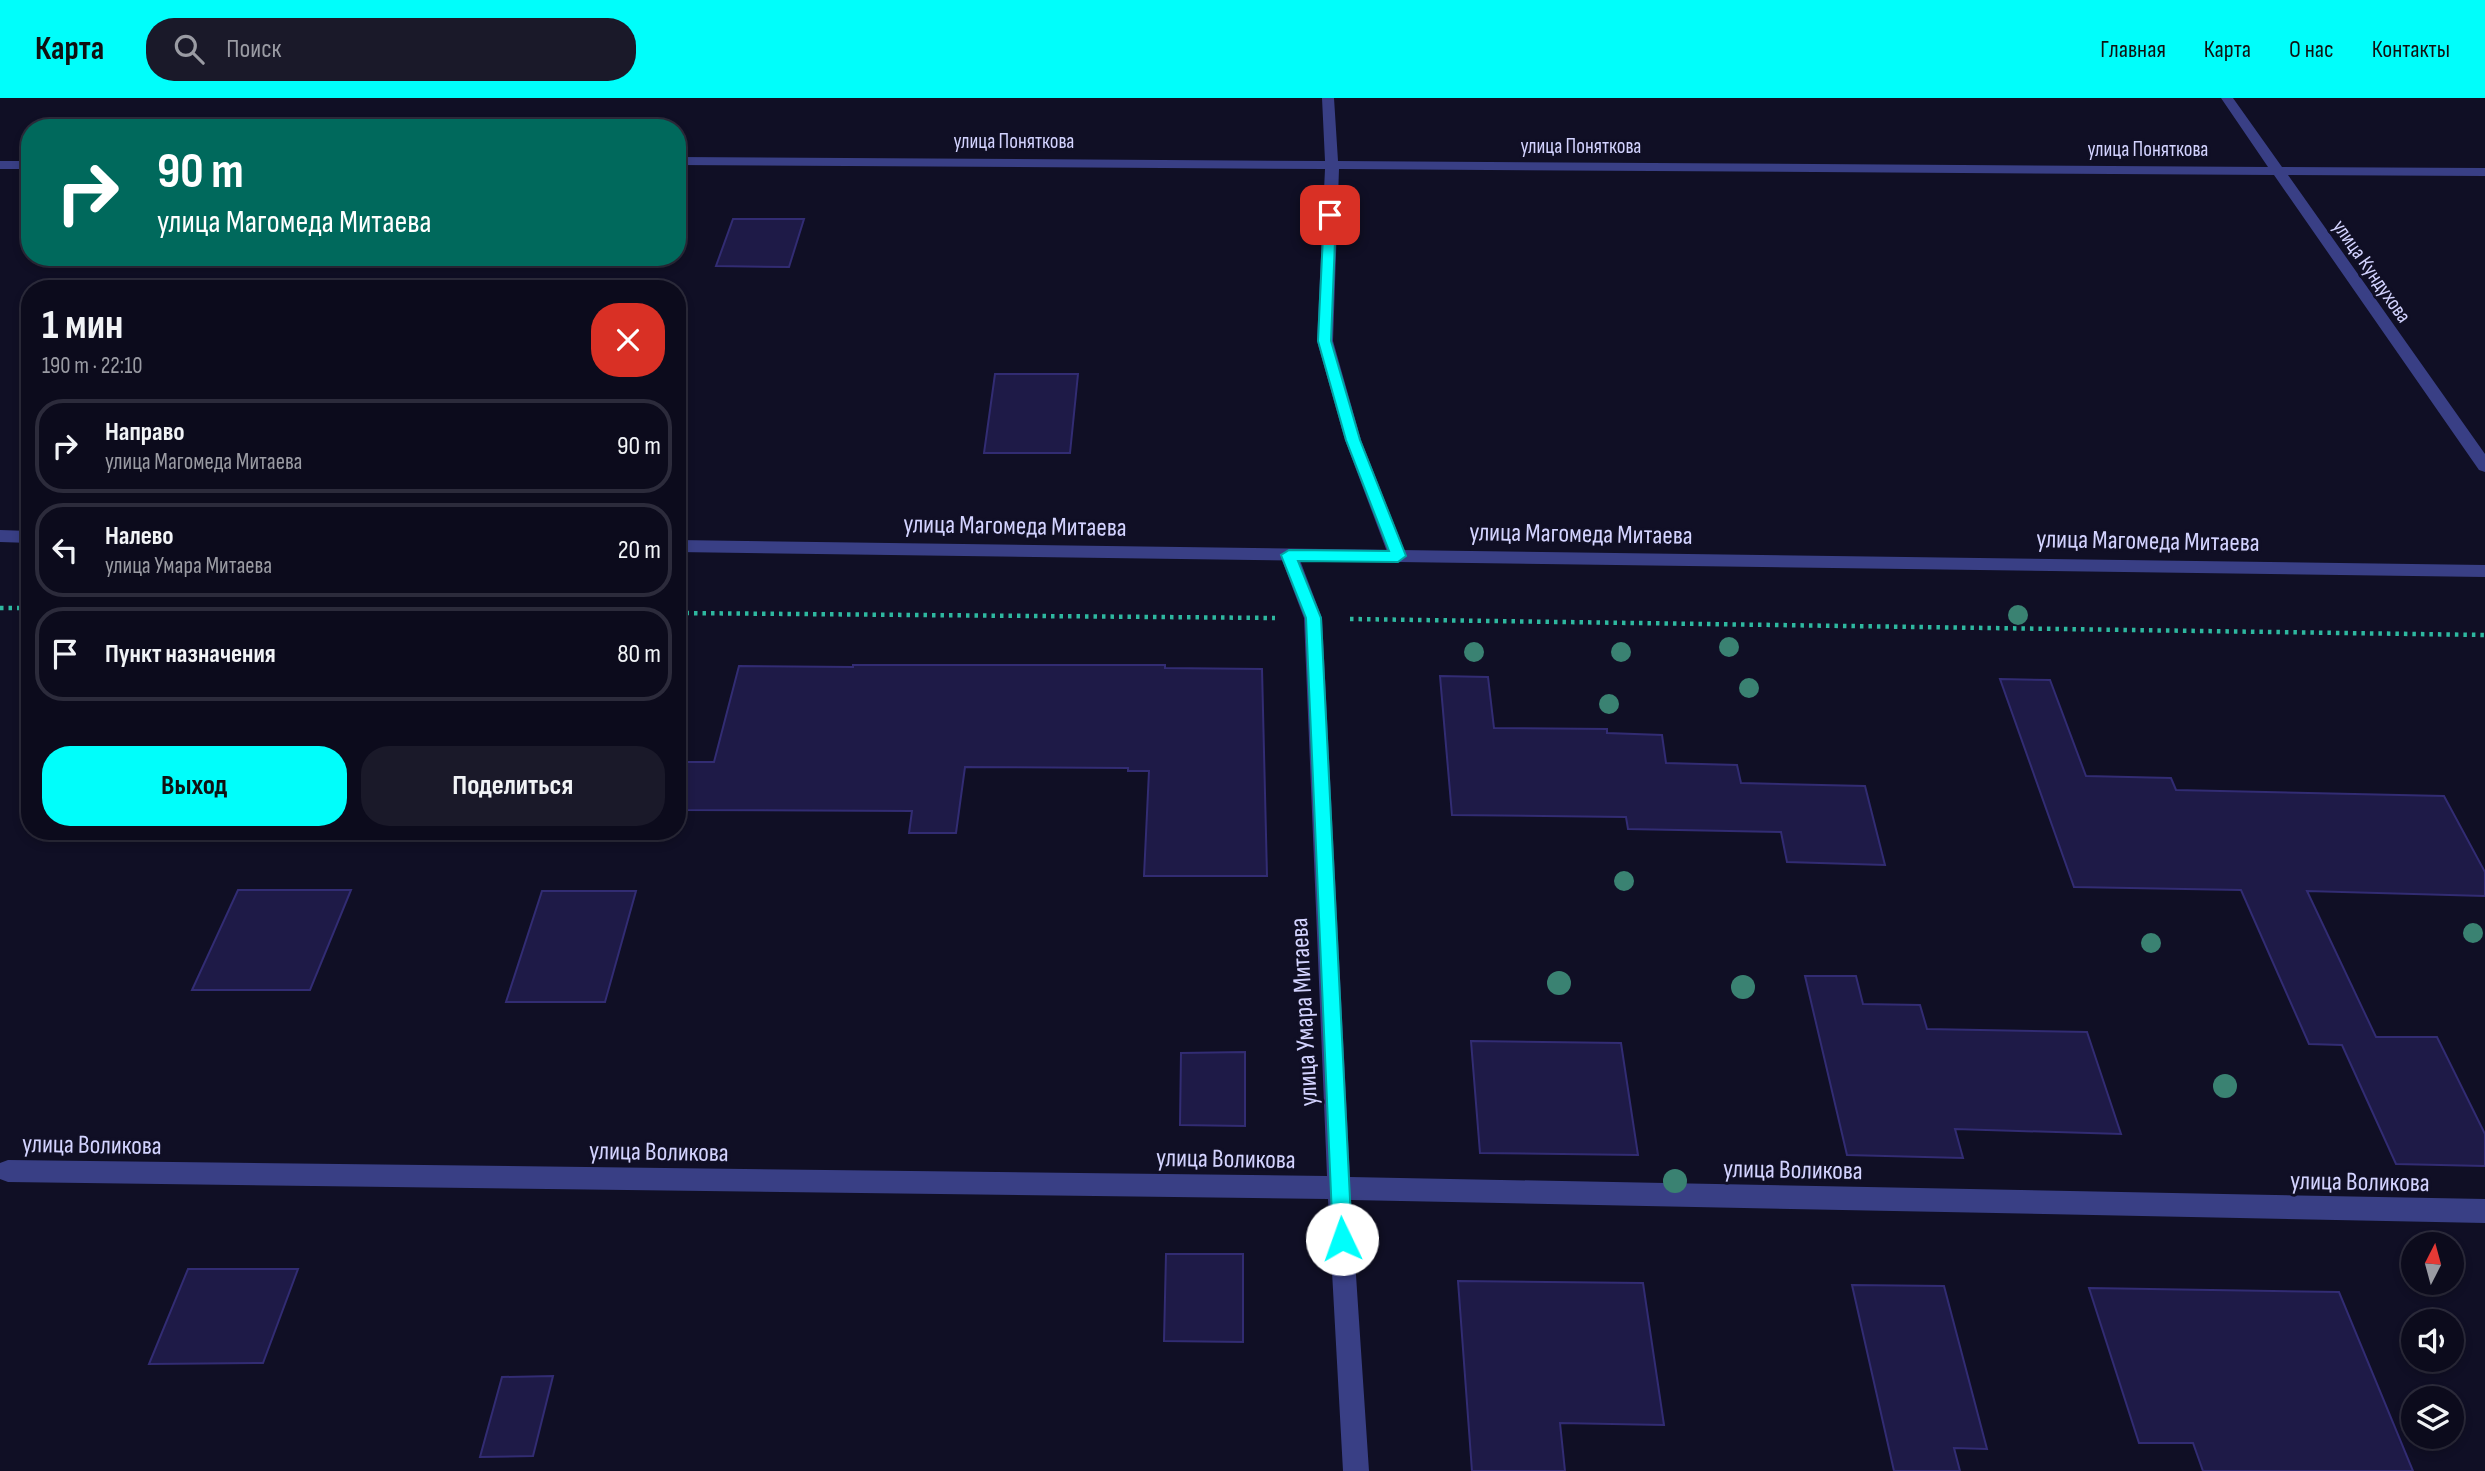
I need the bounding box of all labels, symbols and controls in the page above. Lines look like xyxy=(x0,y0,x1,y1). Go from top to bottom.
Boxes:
search box xyxy=(146,18,636,81)
text: Карта xyxy=(35,29,104,69)
icon: search xyxy=(170,30,208,68)
text: Поиск xyxy=(226,34,281,65)
text: Главная xyxy=(2100,35,2166,64)
text: Карта xyxy=(2204,35,2251,64)
text: О нас xyxy=(2289,35,2334,64)
text: Контакты xyxy=(2372,35,2450,64)
street label: улица Поняткова xyxy=(954,129,1074,154)
street label: улица Поняткова xyxy=(1521,134,1641,159)
street label: улица Поняткова xyxy=(2088,137,2208,162)
text: 90 m xyxy=(157,143,244,202)
icon: right xyxy=(42,147,133,238)
pin xyxy=(1300,185,1360,245)
icon: arrive xyxy=(1311,196,1349,234)
text: улица Магомеда Митаева xyxy=(157,203,432,242)
street label: улица Кундухова xyxy=(2327,215,2416,328)
text: 1 мин xyxy=(42,300,123,351)
button: close xyxy=(591,303,665,377)
text: 190 m · 22:10 xyxy=(42,352,142,380)
text: Направо xyxy=(105,417,184,448)
icon: right xyxy=(46,427,84,465)
text: 90 m xyxy=(617,431,661,462)
text: улица Магомеда Митаева xyxy=(105,448,302,476)
street label: улица Магомеда Митаева xyxy=(903,509,1127,544)
street label: улица Магомеда Митаева xyxy=(1469,517,1693,552)
text: Налево xyxy=(105,521,174,552)
street label: улица Магомеда Митаева xyxy=(2036,524,2260,559)
icon: left xyxy=(46,531,84,569)
text: 20 m xyxy=(618,535,661,566)
text: улица Умара Митаева xyxy=(105,552,272,580)
icon: arrive xyxy=(46,635,84,673)
text: Пункт назначения xyxy=(105,639,276,670)
text: 80 m xyxy=(617,639,661,670)
button: Выход xyxy=(42,746,347,826)
button: Поделиться xyxy=(361,746,665,826)
street label: улица Умара Митаева xyxy=(1284,917,1325,1107)
street label: улица Воликова xyxy=(22,1129,162,1162)
street label: улица Воликова xyxy=(589,1136,729,1169)
street label: улица Воликова xyxy=(1156,1143,1296,1176)
street label: улица Воликова xyxy=(1723,1154,1863,1187)
street label: улица Воликова xyxy=(2290,1166,2430,1199)
position arrow xyxy=(1305,1202,1379,1276)
north arrow xyxy=(2401,1232,2464,1295)
map controls xyxy=(2401,1232,2464,1449)
button: sound xyxy=(2401,1309,2464,1372)
button: layers xyxy=(2401,1386,2464,1449)

